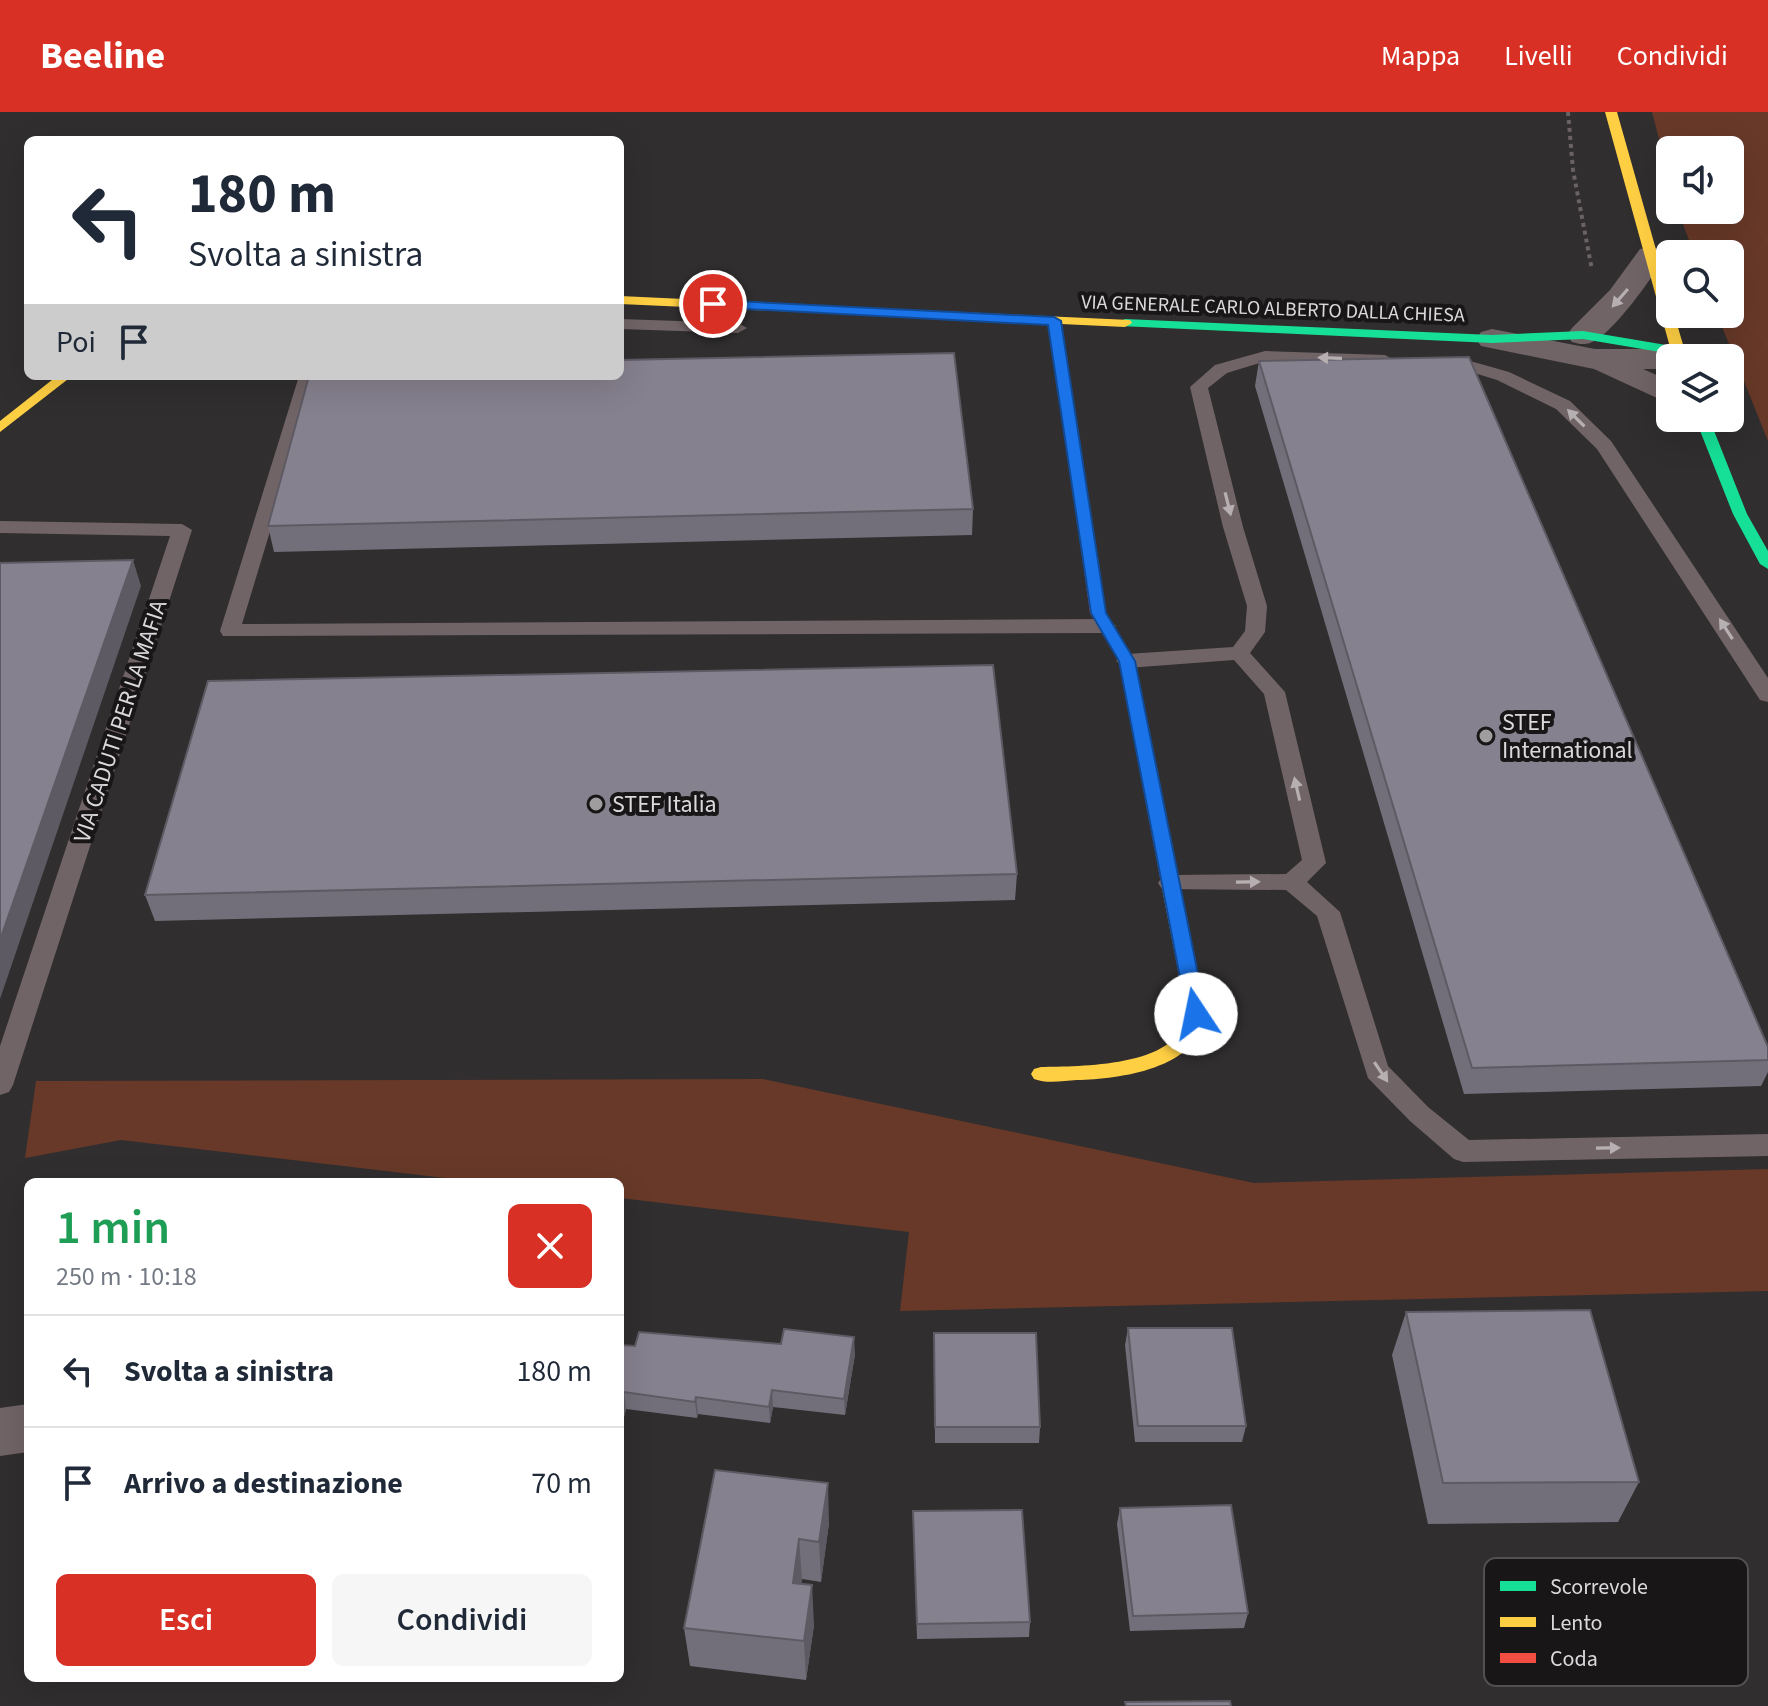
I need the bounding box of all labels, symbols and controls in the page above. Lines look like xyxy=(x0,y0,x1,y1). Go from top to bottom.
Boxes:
text: Beeline xyxy=(40,29,165,83)
text: Mappa xyxy=(1381,36,1460,76)
text: Livelli xyxy=(1504,36,1573,76)
text: Condividi xyxy=(1617,36,1728,76)
map controls xyxy=(1656,136,1744,432)
button: sound xyxy=(1656,136,1744,224)
text: 180 m xyxy=(188,155,336,234)
icon: left xyxy=(56,168,160,272)
text: Svolta a sinistra xyxy=(188,229,424,280)
button: search xyxy=(1656,240,1744,328)
pin xyxy=(679,270,747,338)
icon: arrive xyxy=(691,282,735,326)
one-way arrow xyxy=(1612,287,1629,307)
street label: VIA GENERALE CARLO ALBERTO DALLA CHIESA xyxy=(1081,288,1465,330)
icon: arrive xyxy=(112,320,156,364)
text: Poi xyxy=(56,321,96,364)
button: layers xyxy=(1656,344,1744,432)
one-way arrow xyxy=(1317,352,1342,365)
one-way arrow xyxy=(1567,409,1586,428)
one-way arrow xyxy=(1222,492,1234,517)
street label: VIA CADUTI PER LA MAFIA xyxy=(65,595,176,847)
one-way arrow xyxy=(1720,618,1734,640)
place label: STEF International xyxy=(1502,705,1633,768)
marker: STEF International xyxy=(1477,727,1495,745)
one-way arrow xyxy=(1290,776,1302,801)
place label: STEF Italia xyxy=(612,787,717,822)
marker: STEF Italia xyxy=(587,795,605,813)
one-way arrow xyxy=(1236,876,1261,888)
position arrow xyxy=(1154,972,1238,1056)
one-way arrow xyxy=(1374,1061,1389,1082)
one-way arrow xyxy=(1596,1142,1621,1154)
text: 1 min xyxy=(56,1194,170,1262)
button: close xyxy=(508,1204,592,1288)
text: 250 m · 10:18 xyxy=(56,1258,197,1295)
icon: left xyxy=(56,1349,100,1393)
text: Svolta a sinistra xyxy=(124,1350,334,1393)
text: 180 m xyxy=(516,1350,592,1393)
icon: arrive xyxy=(56,1461,100,1505)
text: Arrivo a destinazione xyxy=(124,1462,403,1505)
text: 70 m xyxy=(531,1462,592,1505)
legend xyxy=(1484,1558,1748,1686)
text: Scorrevole xyxy=(1550,1571,1648,1603)
button: Esci xyxy=(56,1574,316,1666)
button: Condividi xyxy=(332,1574,592,1666)
text: Lento xyxy=(1550,1607,1602,1639)
text: Coda xyxy=(1550,1643,1598,1675)

